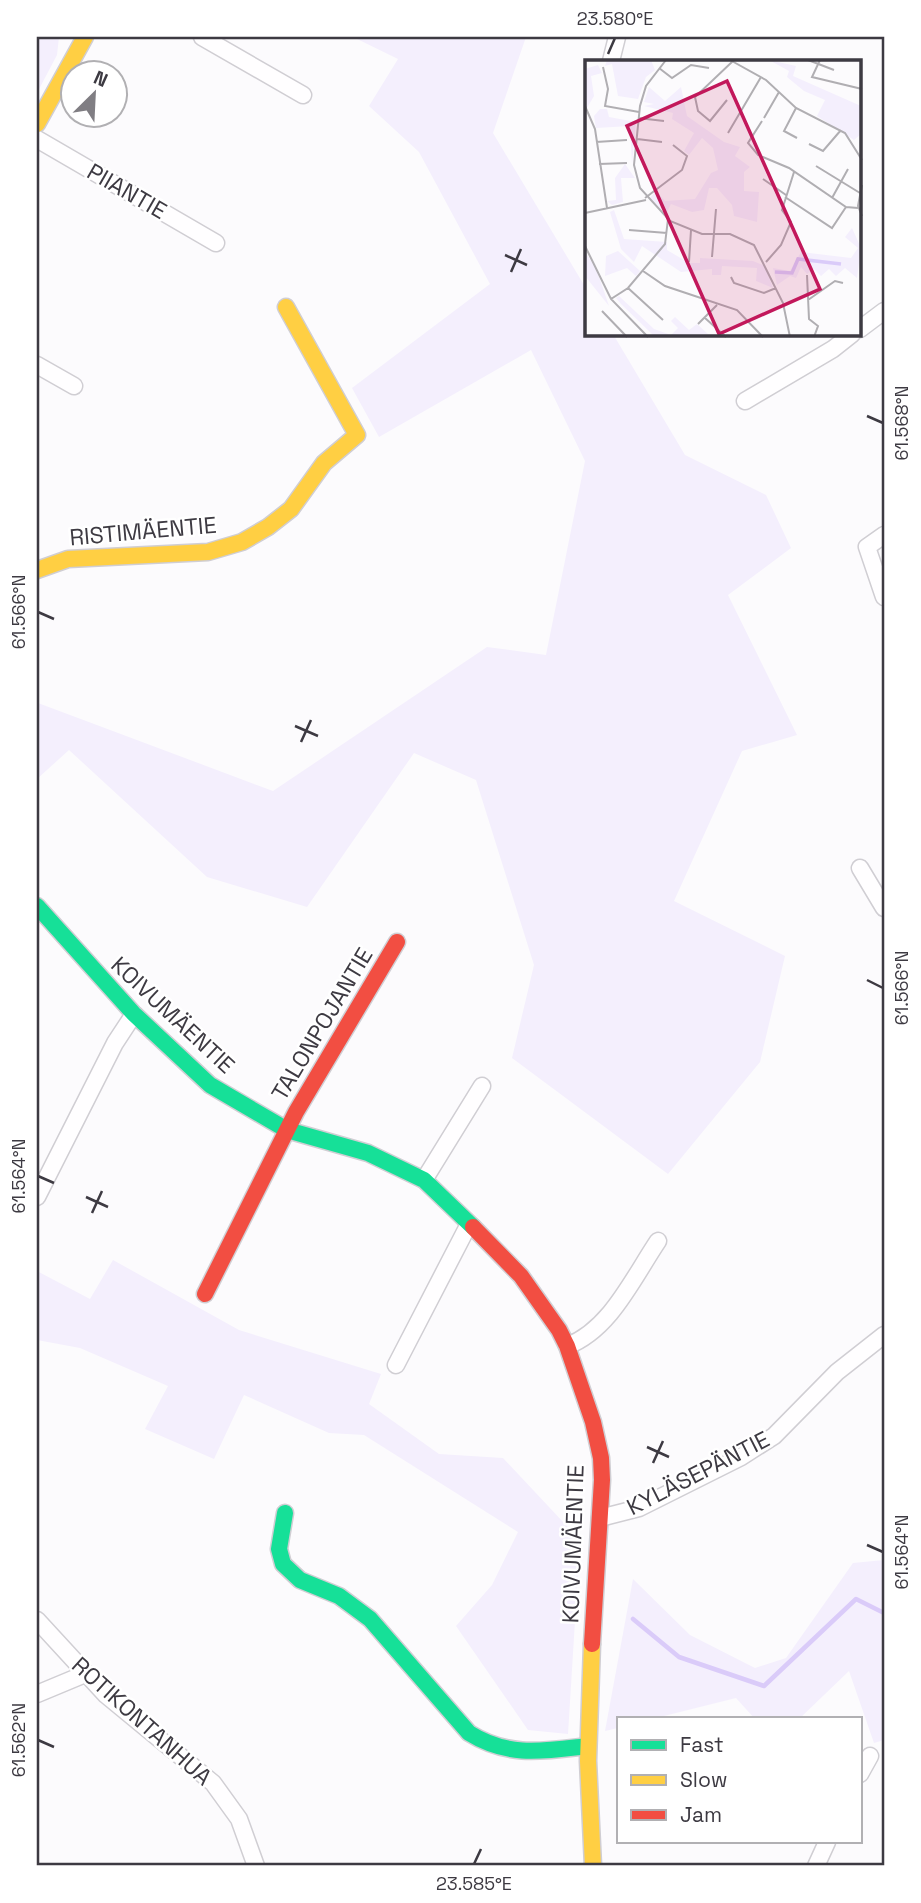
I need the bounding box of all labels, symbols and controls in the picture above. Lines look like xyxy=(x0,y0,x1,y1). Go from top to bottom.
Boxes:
text: 23.580°E xyxy=(577,7,653,30)
north arrow xyxy=(60,60,130,130)
inset map xyxy=(585,60,862,336)
text: N xyxy=(90,65,112,93)
street label: PIIANTIE xyxy=(82,156,172,226)
text: 61.568°N xyxy=(890,386,913,460)
street label: RISTIMÄENTIE xyxy=(68,510,218,552)
text: 61.566°N xyxy=(7,575,30,649)
street label: TALONPOJANTIE xyxy=(265,942,379,1106)
street label: KOIVUMÄENTIE xyxy=(105,950,241,1080)
text: 61.566°N xyxy=(890,951,913,1025)
text: 61.564°N xyxy=(7,1139,30,1213)
street label: KYLÄSEPÄNTIE xyxy=(621,1424,775,1522)
street label: KOIVUMÄENTIE xyxy=(555,1464,591,1624)
text: 61.564°N xyxy=(890,1515,913,1589)
street label: ROTIKONTANHUA xyxy=(66,1650,218,1792)
text: 61.562°N xyxy=(7,1703,30,1777)
legend xyxy=(617,1717,862,1843)
text: Fast xyxy=(680,1731,724,1758)
text: Slow xyxy=(680,1766,728,1793)
text: Jam xyxy=(680,1801,722,1828)
text: 23.585°E xyxy=(436,1872,512,1895)

